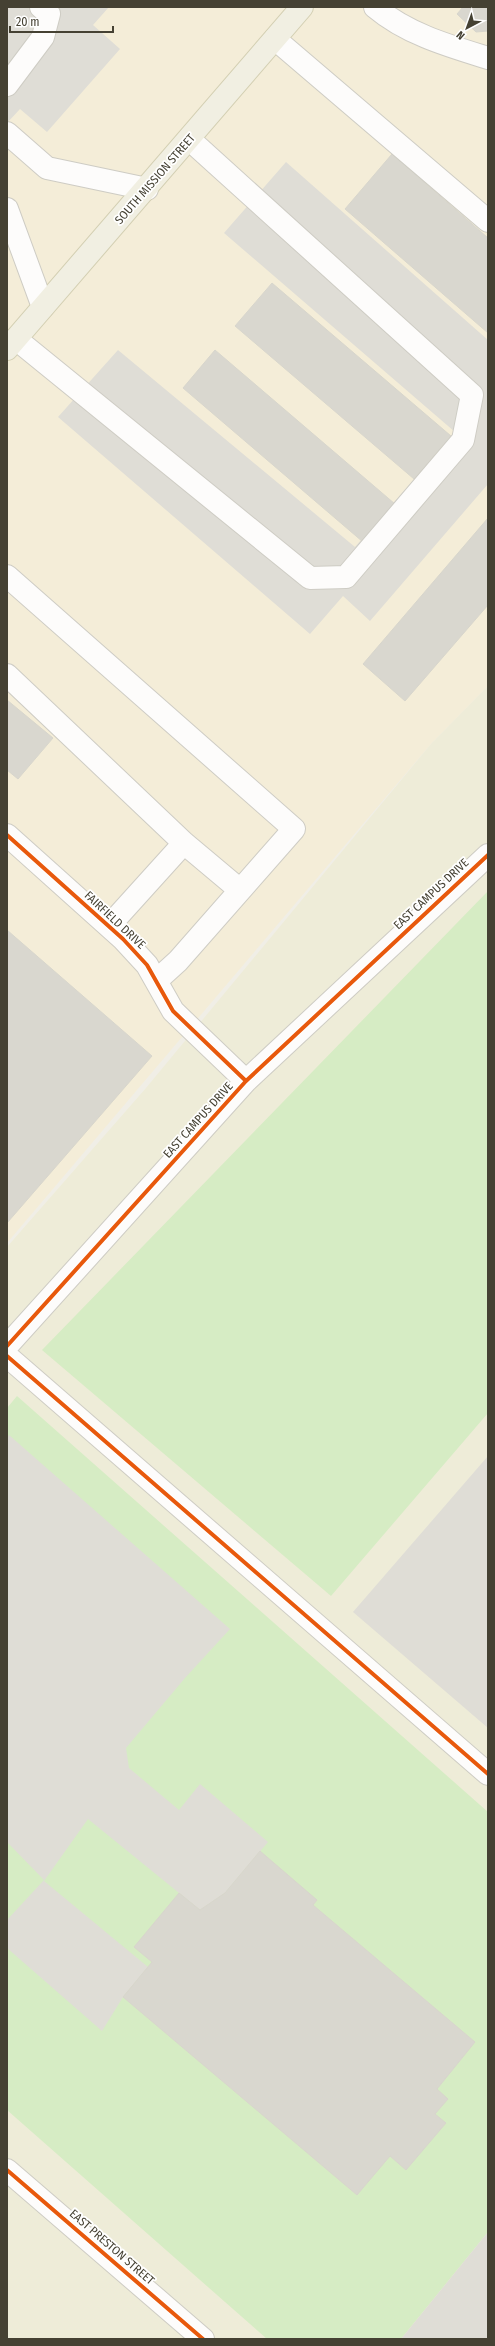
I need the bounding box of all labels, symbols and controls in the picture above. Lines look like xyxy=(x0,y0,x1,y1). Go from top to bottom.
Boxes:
scale bar xyxy=(10,8,113,34)
north arrow xyxy=(447,8,487,48)
text: 20 m xyxy=(16,15,40,29)
text: N xyxy=(454,28,468,42)
street label: SOUTH MISSION STREET xyxy=(112,131,198,227)
street label: EAST CAMPUS DRIVE xyxy=(391,855,472,932)
street label: FAIRFIELD DRIVE xyxy=(82,888,149,952)
street label: EAST CAMPUS DRIVE xyxy=(160,1079,236,1161)
street label: EAST PRESTON STREET xyxy=(67,2206,157,2288)

